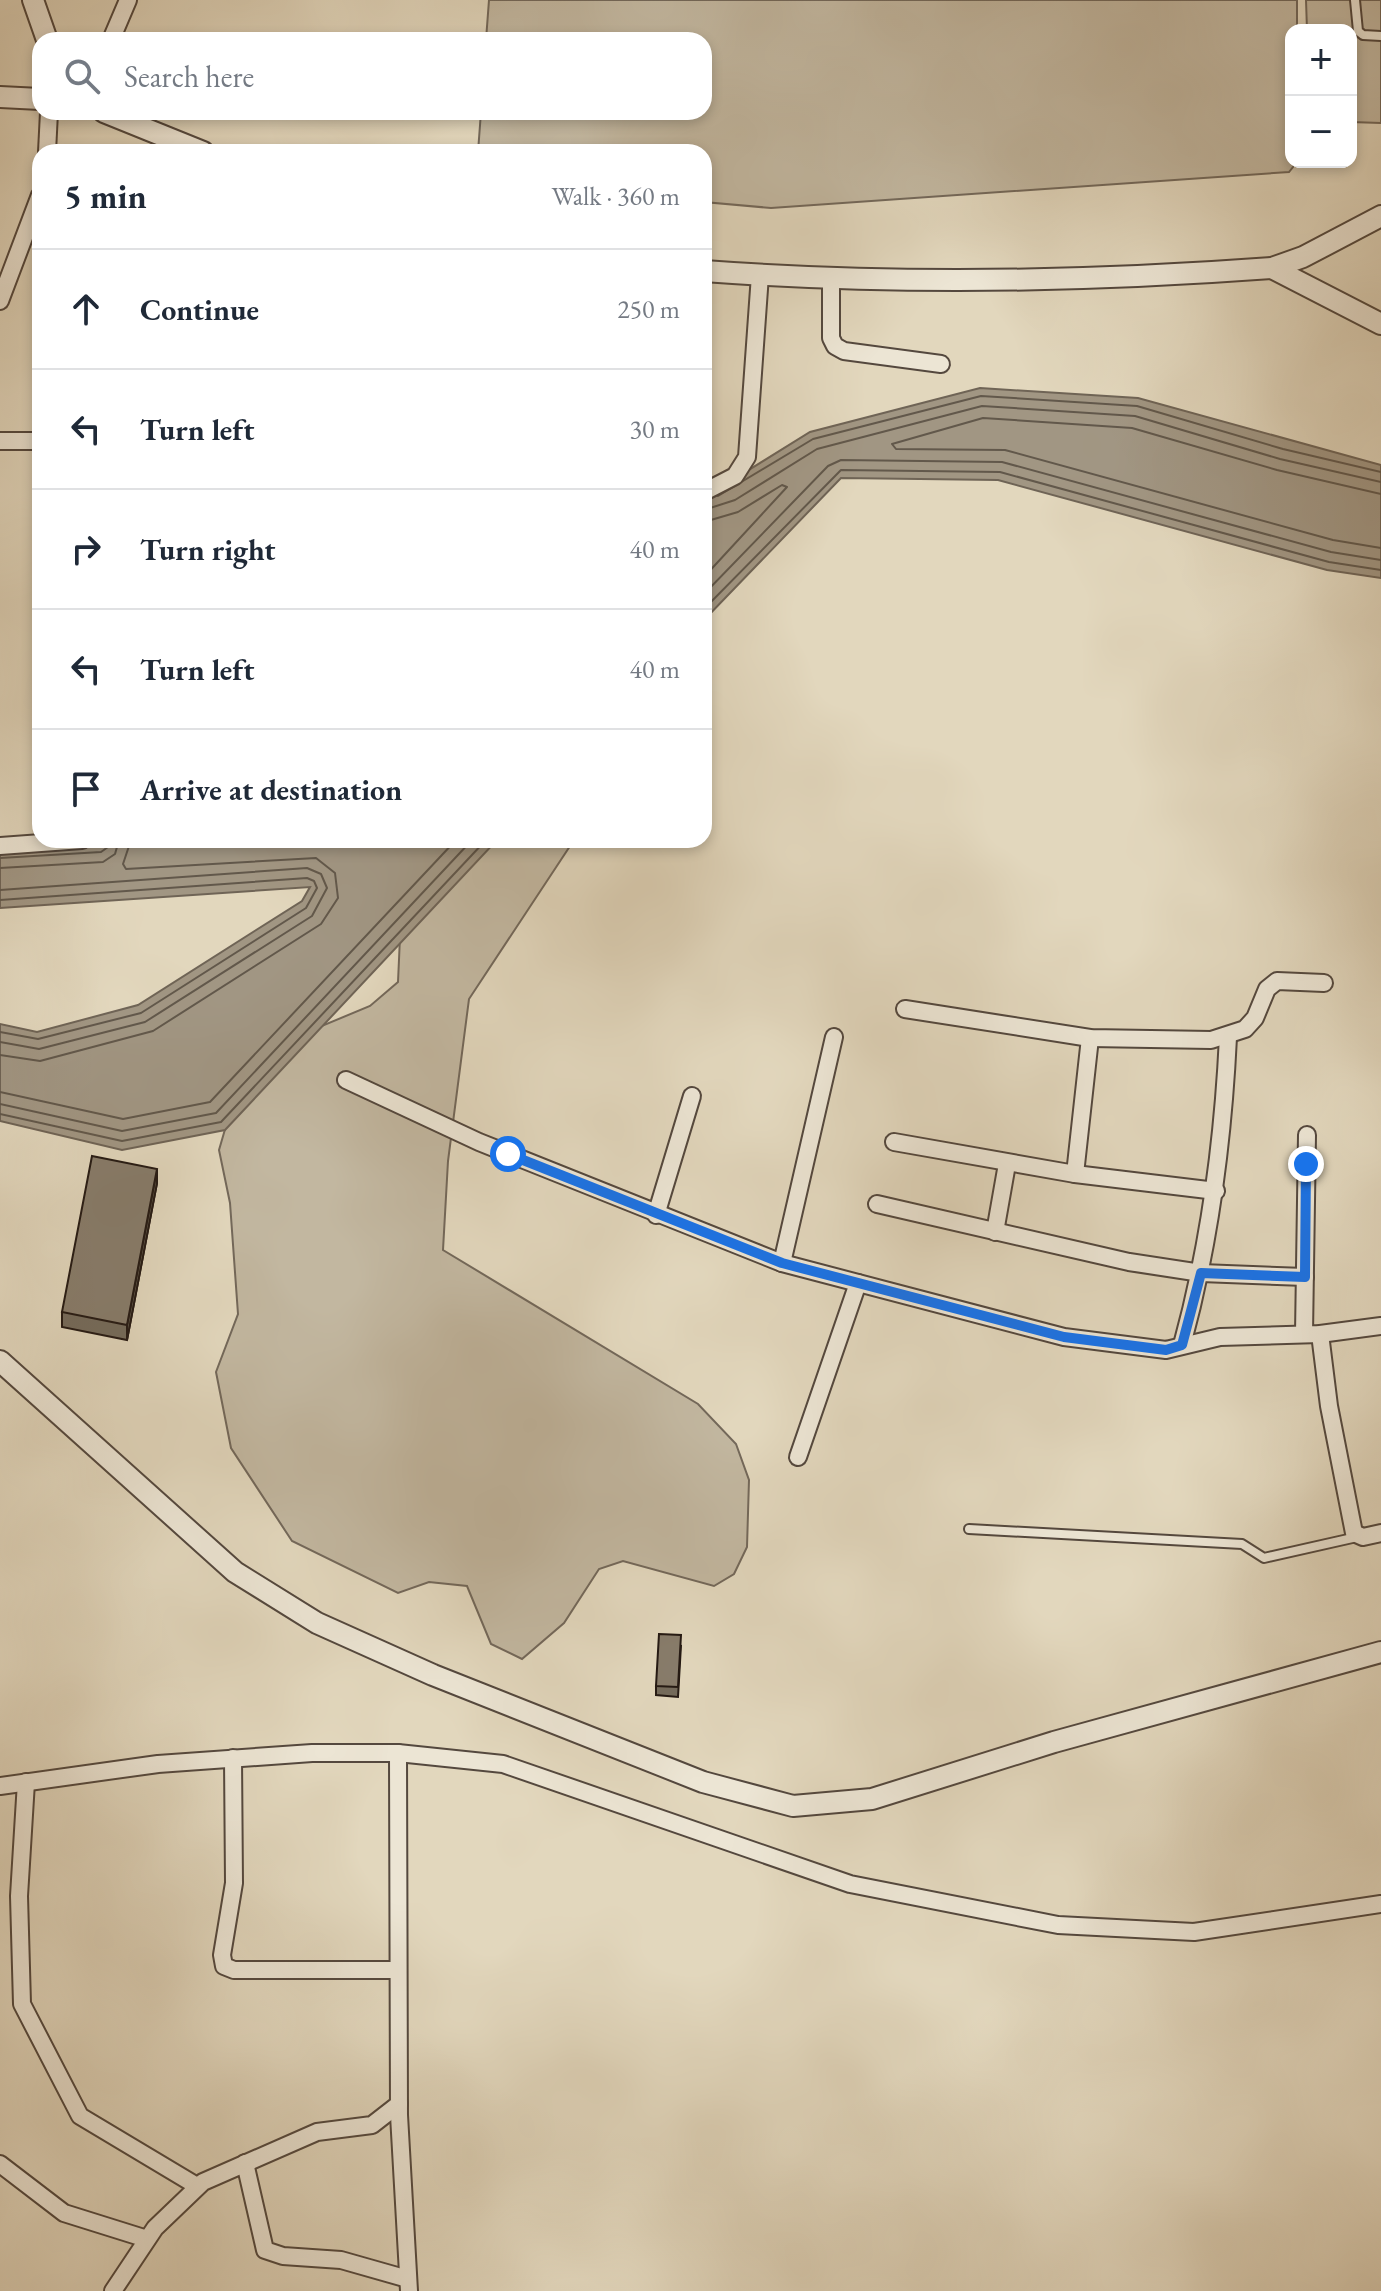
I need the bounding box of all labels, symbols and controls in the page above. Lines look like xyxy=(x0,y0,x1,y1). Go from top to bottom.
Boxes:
map controls xyxy=(1285,24,1357,168)
button: + xyxy=(1285,24,1357,96)
search box xyxy=(32,32,712,120)
icon: search xyxy=(60,54,104,98)
text: Search here xyxy=(124,57,254,96)
button: − xyxy=(1285,96,1357,168)
text: 5 min xyxy=(64,174,147,218)
text: Walk · 360 m xyxy=(552,179,680,213)
icon: ahead xyxy=(64,287,108,331)
text: Continue xyxy=(140,290,259,329)
text: 250 m xyxy=(617,292,680,326)
icon: left xyxy=(64,407,108,451)
text: Turn left xyxy=(140,410,254,449)
text: 30 m xyxy=(630,412,680,446)
icon: right xyxy=(64,527,108,571)
text: Turn right xyxy=(140,530,276,569)
text: 40 m xyxy=(630,532,680,566)
icon: left xyxy=(64,647,108,691)
text: Turn left xyxy=(140,650,254,689)
text: 40 m xyxy=(630,652,680,686)
icon: arrive xyxy=(64,767,108,811)
text: Arrive at destination xyxy=(140,770,402,809)
route start xyxy=(490,1136,526,1172)
route end xyxy=(1288,1146,1324,1182)

